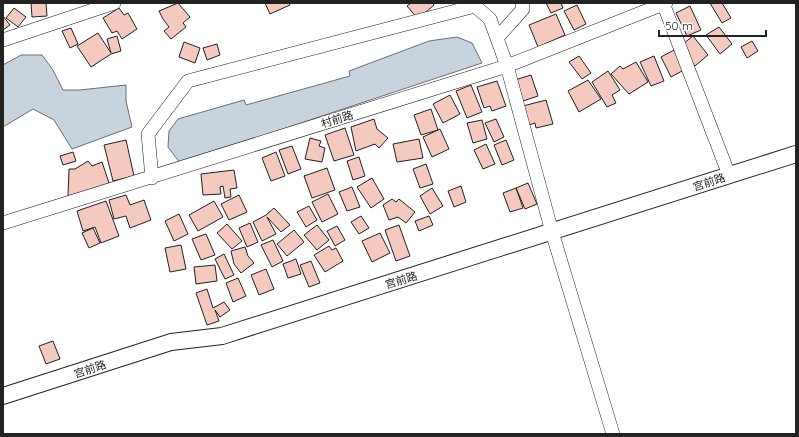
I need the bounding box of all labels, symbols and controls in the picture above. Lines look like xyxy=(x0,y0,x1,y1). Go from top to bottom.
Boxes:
scale bar xyxy=(659,12,766,38)
text: 50 m xyxy=(665,18,693,33)
street label: 村前路 xyxy=(319,107,355,131)
street label: 宫前路 xyxy=(691,170,727,194)
street label: 宫前路 xyxy=(383,268,419,292)
street label: 宫前路 xyxy=(72,357,108,381)

